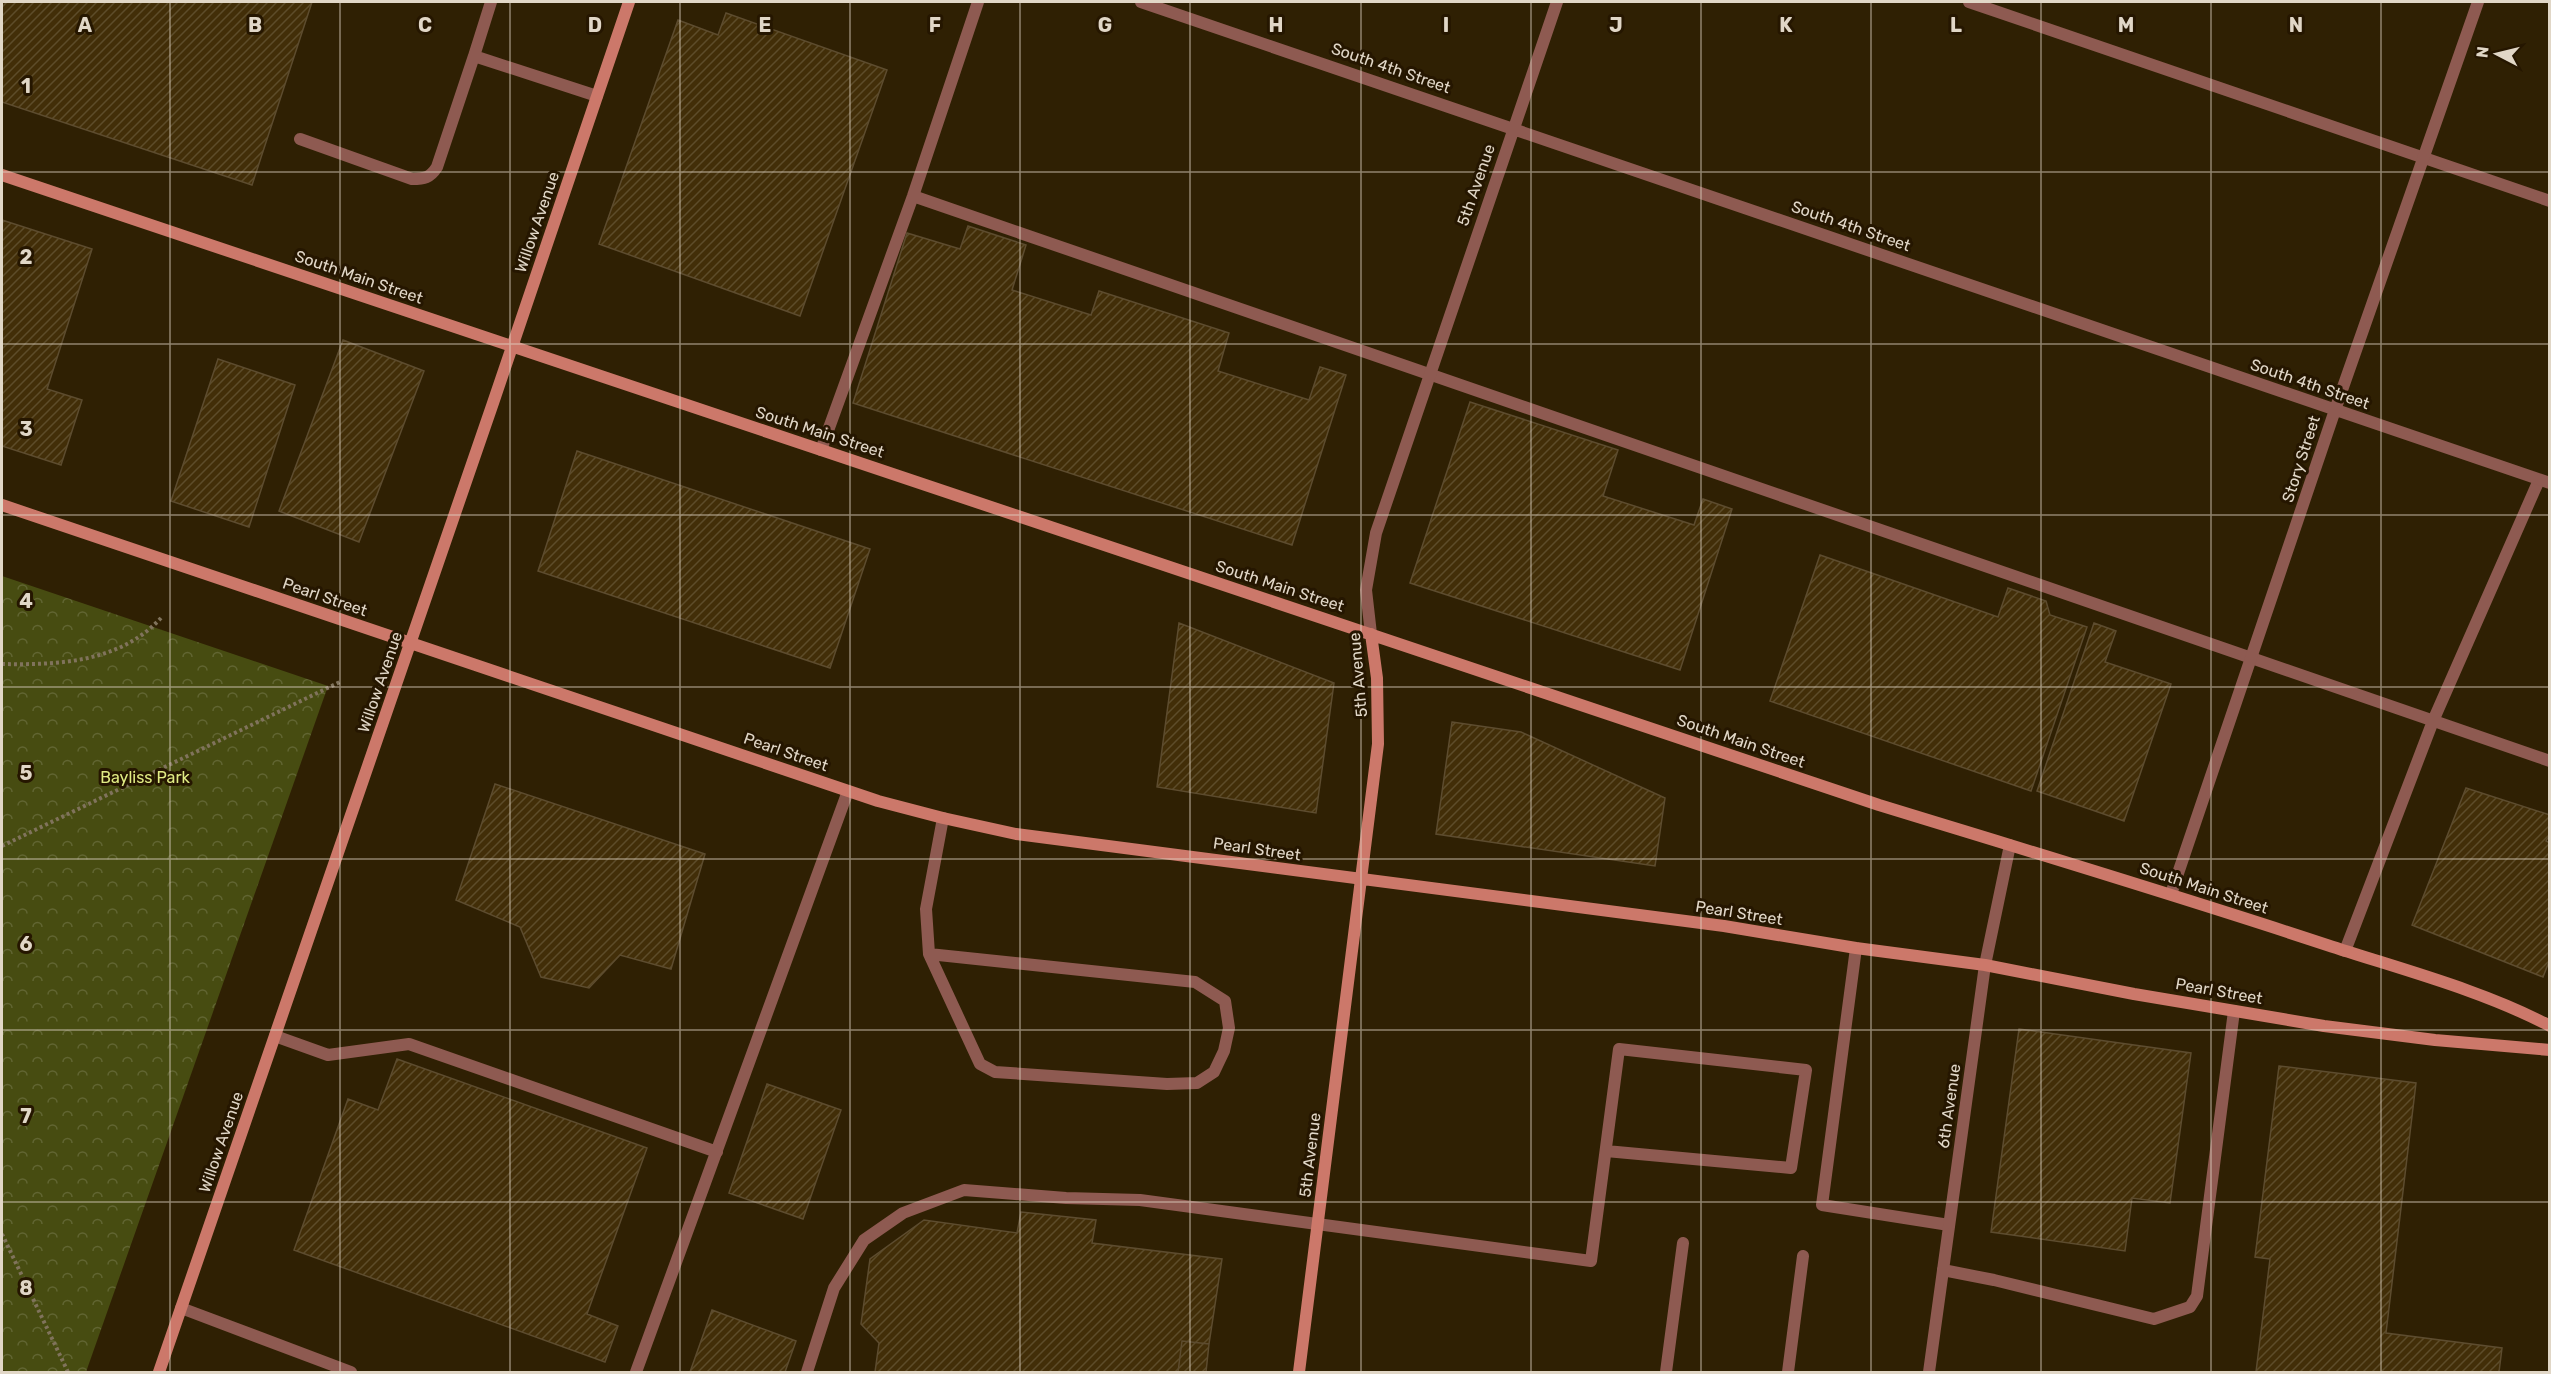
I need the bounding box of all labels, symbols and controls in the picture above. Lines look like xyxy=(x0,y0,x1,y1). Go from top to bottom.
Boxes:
text: A xyxy=(78,13,93,37)
text: B xyxy=(248,13,262,37)
text: C xyxy=(418,13,432,37)
text: D xyxy=(588,13,602,37)
text: E xyxy=(759,13,771,37)
text: F xyxy=(929,13,941,37)
text: G xyxy=(1098,13,1112,37)
text: H xyxy=(1269,13,1283,37)
text: I xyxy=(1443,13,1449,37)
text: J xyxy=(1609,13,1623,37)
text: K xyxy=(1779,13,1793,37)
text: L xyxy=(1950,13,1962,37)
text: M xyxy=(2118,13,2134,37)
text: N xyxy=(2289,13,2303,37)
north arrow xyxy=(2467,24,2527,84)
street label: South 4th Street xyxy=(1329,39,1453,97)
text: N xyxy=(2472,45,2493,59)
text: 1 xyxy=(21,74,31,98)
street label: 5th Avenue xyxy=(1453,142,1499,228)
street label: Willow Avenue xyxy=(511,169,563,275)
street label: South 4th Street xyxy=(1789,197,1913,255)
text: 2 xyxy=(20,245,33,269)
street label: South Main Street xyxy=(293,246,425,308)
street label: South 4th Street xyxy=(2248,355,2372,413)
street label: South Main Street xyxy=(753,402,887,462)
street label: Story Street xyxy=(2278,413,2324,505)
text: 3 xyxy=(19,417,33,441)
street label: South Main Street xyxy=(1213,556,1347,616)
street label: Pearl Street xyxy=(280,574,370,620)
text: 4 xyxy=(19,589,33,613)
street label: Willow Avenue xyxy=(354,629,406,735)
street label: 5th Avenue xyxy=(1345,632,1371,718)
street label: South Main Street xyxy=(1675,710,1807,772)
street label: Pearl Street xyxy=(741,729,831,775)
text: 5 xyxy=(20,761,33,785)
park label: Bayliss Park xyxy=(100,768,190,787)
street label: Pearl Street xyxy=(1212,833,1302,865)
street label: South Main Street xyxy=(2137,858,2271,918)
street label: Pearl Street xyxy=(1694,897,1784,929)
text: 6 xyxy=(19,932,33,956)
street label: Pearl Street xyxy=(2174,974,2264,1008)
street label: 6th Avenue xyxy=(1934,1062,1964,1150)
street label: Willow Avenue xyxy=(195,1089,247,1195)
text: 7 xyxy=(20,1104,32,1128)
street label: 5th Avenue xyxy=(1295,1112,1325,1198)
text: 8 xyxy=(19,1276,33,1300)

